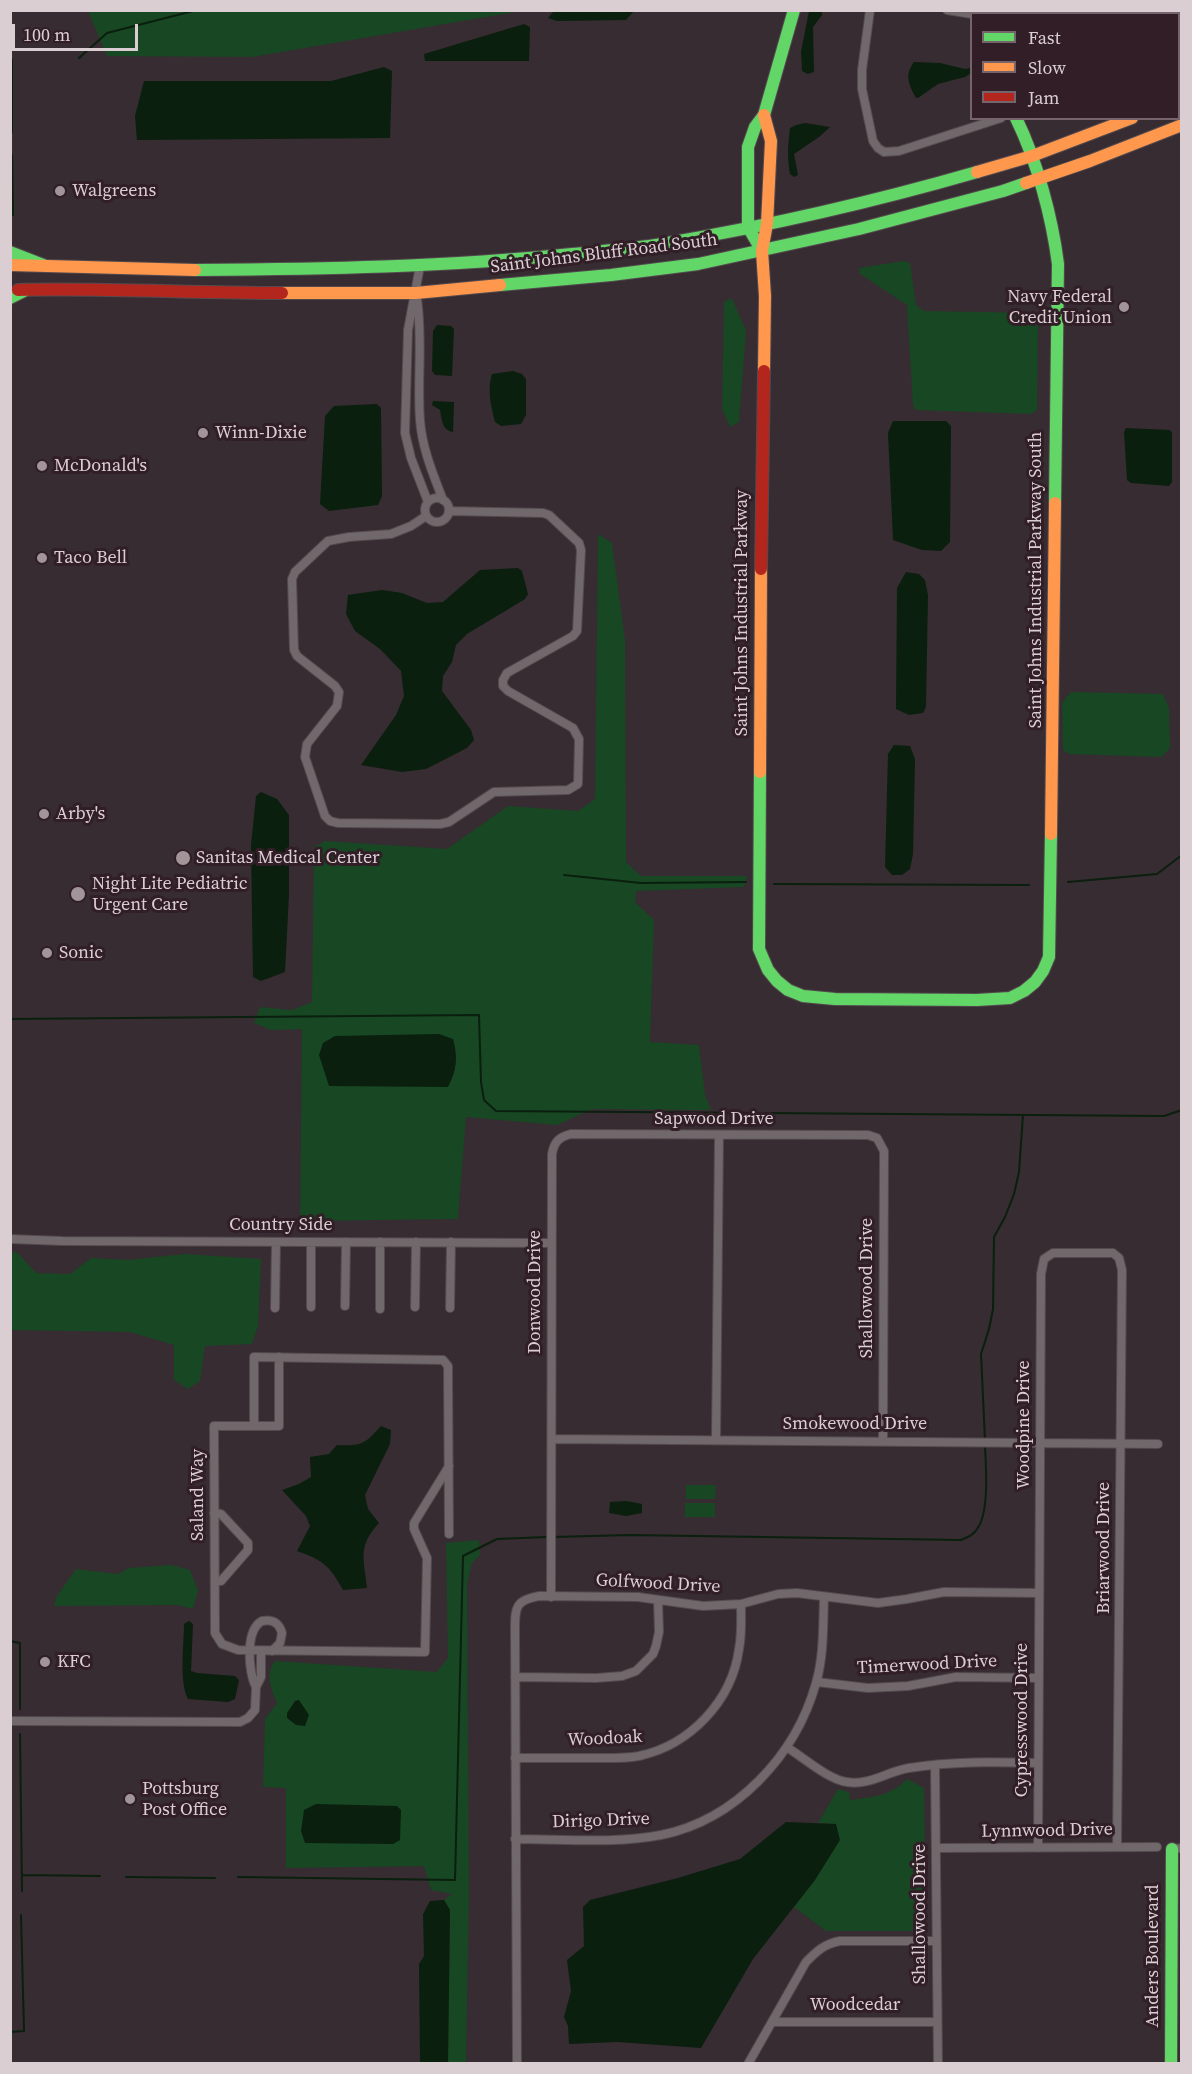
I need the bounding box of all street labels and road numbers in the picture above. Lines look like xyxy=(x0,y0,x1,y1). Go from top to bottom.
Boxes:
street label: Saint Johns Bluff Road South xyxy=(489,229,719,279)
street label: Saint Johns Industrial Parkway South xyxy=(1025,432,1047,728)
street label: Saint Johns Industrial Parkway xyxy=(731,490,753,736)
street label: Sapwood Drive xyxy=(654,1108,774,1130)
street label: Country Side xyxy=(229,1214,333,1236)
street label: Shallowood Drive xyxy=(856,1218,878,1358)
street label: Donwood Drive xyxy=(524,1230,546,1354)
street label: Woodpine Drive xyxy=(1013,1360,1035,1490)
street label: Smokewood Drive xyxy=(783,1413,927,1435)
street label: Saland Way xyxy=(187,1449,209,1541)
street label: Briarwood Drive xyxy=(1093,1482,1115,1614)
street label: Golfwood Drive xyxy=(595,1570,721,1598)
street label: Cypresswood Drive xyxy=(1011,1643,1033,1797)
street label: Timerwood Drive xyxy=(856,1651,998,1679)
street label: Woodoak xyxy=(567,1726,643,1752)
street label: Dirigo Drive xyxy=(552,1809,650,1833)
street label: Lynnwood Drive xyxy=(981,1819,1113,1843)
street label: Shallowood Drive xyxy=(909,1844,931,1984)
street label: Anders Boulevard xyxy=(1142,1884,1164,2028)
street label: Woodcedar xyxy=(810,1994,900,2016)

